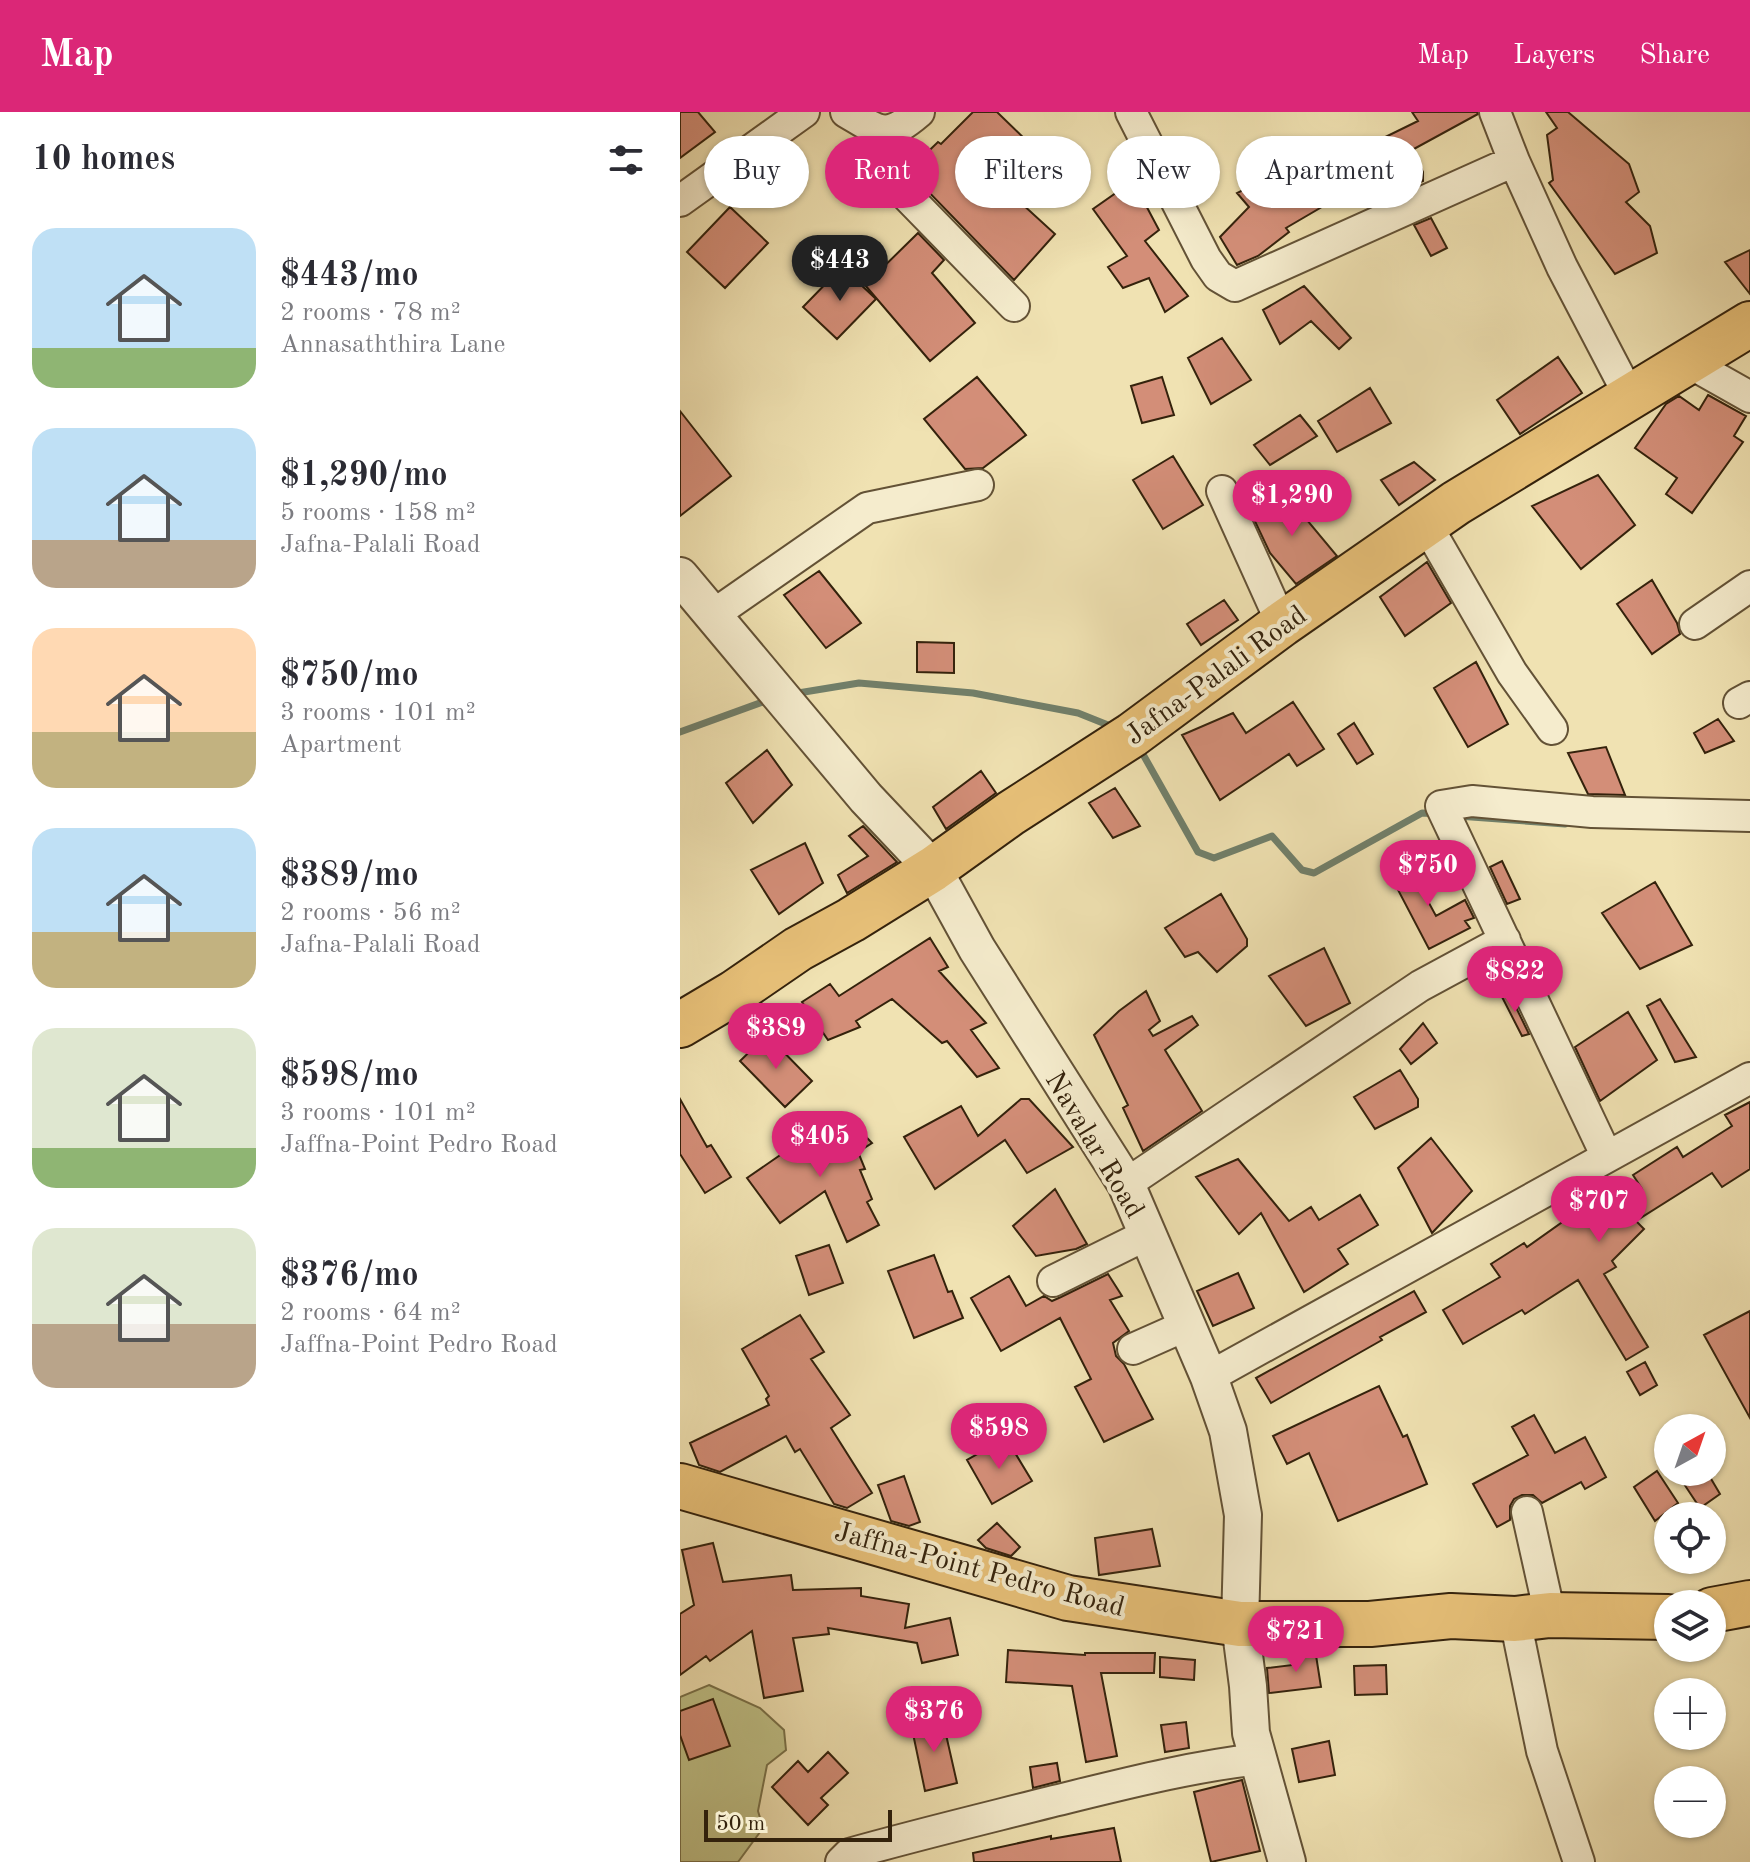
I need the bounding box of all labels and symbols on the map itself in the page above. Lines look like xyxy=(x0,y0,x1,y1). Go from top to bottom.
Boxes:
pin: $443 xyxy=(793,235,887,303)
pin: $1,290 xyxy=(1227,470,1357,538)
street label: Jafna-Palali Road xyxy=(1121,602,1312,751)
pin: $750 xyxy=(1381,840,1475,908)
pin: $822 xyxy=(1468,946,1562,1014)
pin: $389 xyxy=(729,1003,823,1071)
street label: Navalar Road xyxy=(1039,1067,1148,1224)
pin: $405 xyxy=(773,1111,867,1179)
pin: $707 xyxy=(1552,1176,1646,1244)
pin: $598 xyxy=(952,1403,1046,1471)
north arrow xyxy=(1654,1414,1726,1486)
street label: Jaffna-Point Pedro Road xyxy=(831,1519,1127,1623)
pin: $721 xyxy=(1249,1606,1343,1674)
pin: $376 xyxy=(887,1686,981,1754)
scale bar xyxy=(704,1806,892,1842)

